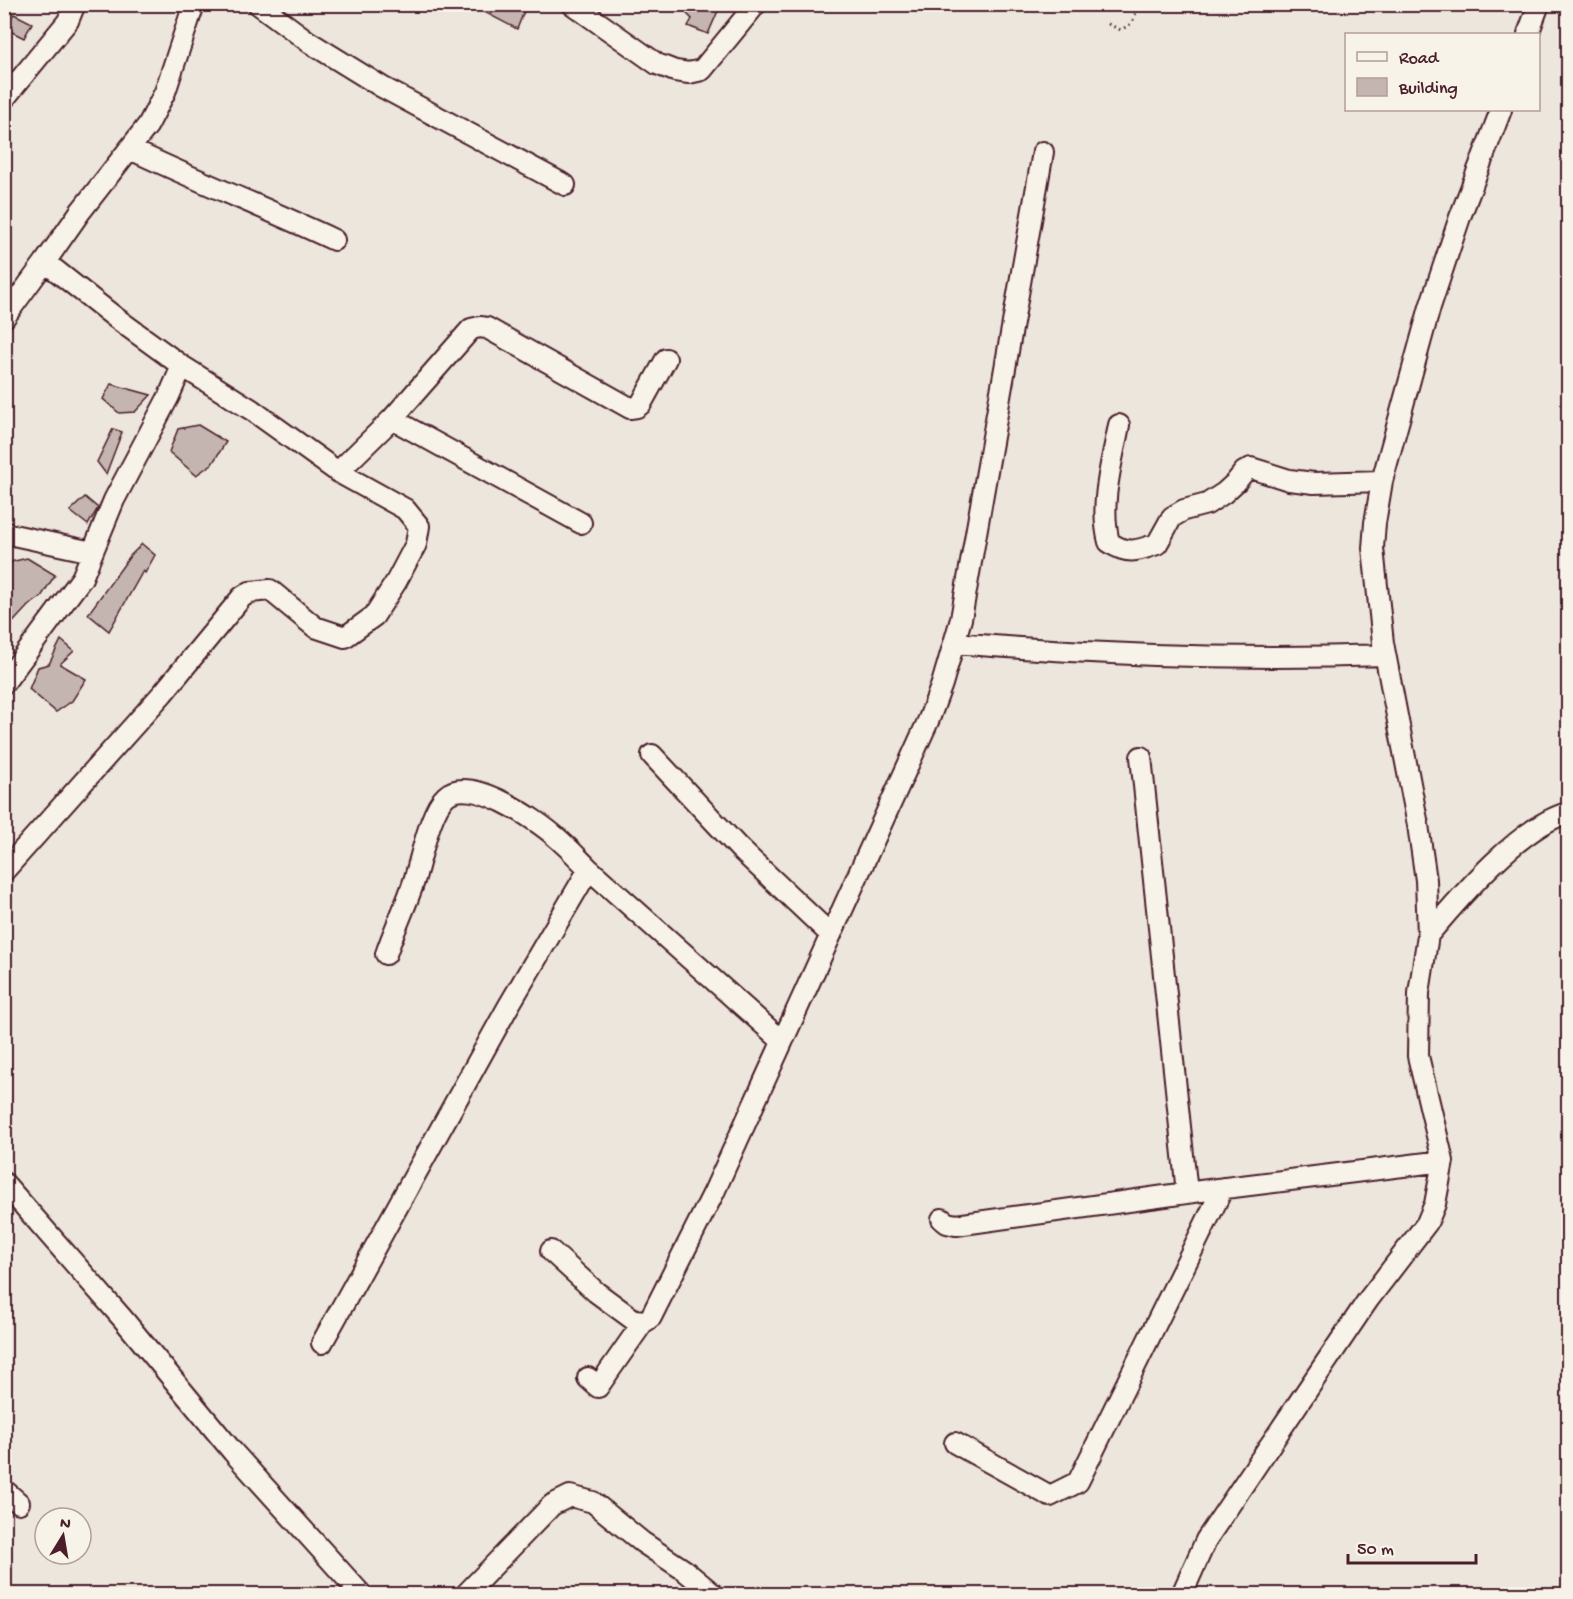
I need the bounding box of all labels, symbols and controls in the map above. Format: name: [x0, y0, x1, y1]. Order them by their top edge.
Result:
legend: [1345, 33, 1540, 111]
text: Road: [1399, 49, 1440, 70]
text: Building: [1398, 79, 1458, 100]
north arrow: [33, 1506, 93, 1566]
text: N: [58, 1514, 73, 1535]
scale bar: [1348, 1527, 1476, 1565]
text: 50 m: [1357, 1540, 1394, 1561]

